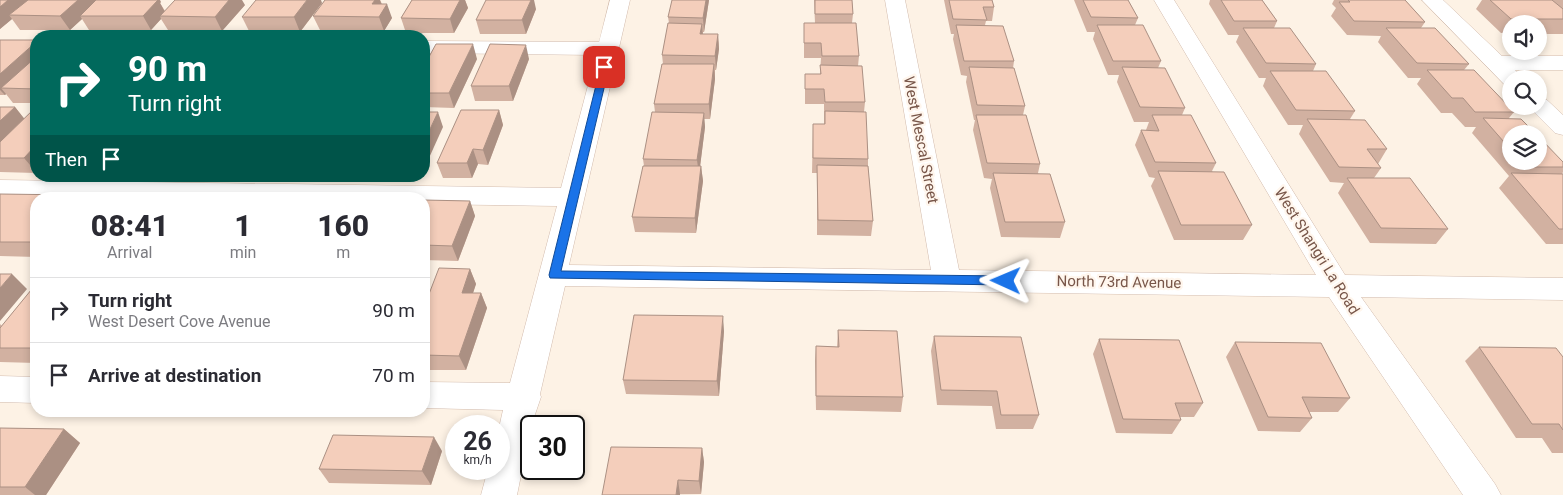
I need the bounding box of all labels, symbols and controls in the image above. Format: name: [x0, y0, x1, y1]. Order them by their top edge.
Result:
map controls: [1502, 15, 1547, 170]
button: sound: [1502, 15, 1547, 60]
pin: [583, 46, 625, 88]
text: 90 m: [128, 49, 207, 90]
icon: right: [45, 50, 110, 115]
icon: arrive: [590, 53, 618, 81]
button: search: [1502, 70, 1547, 115]
street label: West Mescal Street: [900, 75, 942, 205]
text: Turn right: [128, 91, 222, 116]
button: layers: [1502, 125, 1547, 170]
icon: arrive: [97, 145, 125, 173]
text: Then: [45, 148, 87, 171]
street label: West Shangri La Road: [1271, 184, 1363, 318]
text: 08:41: [91, 208, 169, 243]
text: 1: [234, 208, 252, 243]
text: 160: [317, 208, 369, 243]
text: Arrival: [107, 243, 153, 262]
text: min: [230, 243, 256, 262]
text: m: [336, 243, 350, 262]
position arrow: [979, 254, 1031, 306]
street label: North 73rd Avenue: [1057, 272, 1182, 292]
text: Turn right: [88, 289, 172, 312]
icon: right: [45, 296, 73, 324]
text: 90 m: [372, 299, 415, 322]
text: West Desert Cove Avenue: [88, 312, 270, 331]
icon: arrive: [45, 361, 73, 389]
text: Arrive at destination: [88, 364, 261, 387]
text: 70 m: [372, 364, 415, 387]
speed limit sign: 30: [520, 415, 585, 480]
text: 26: [463, 427, 492, 456]
text: km/h: [463, 453, 492, 467]

